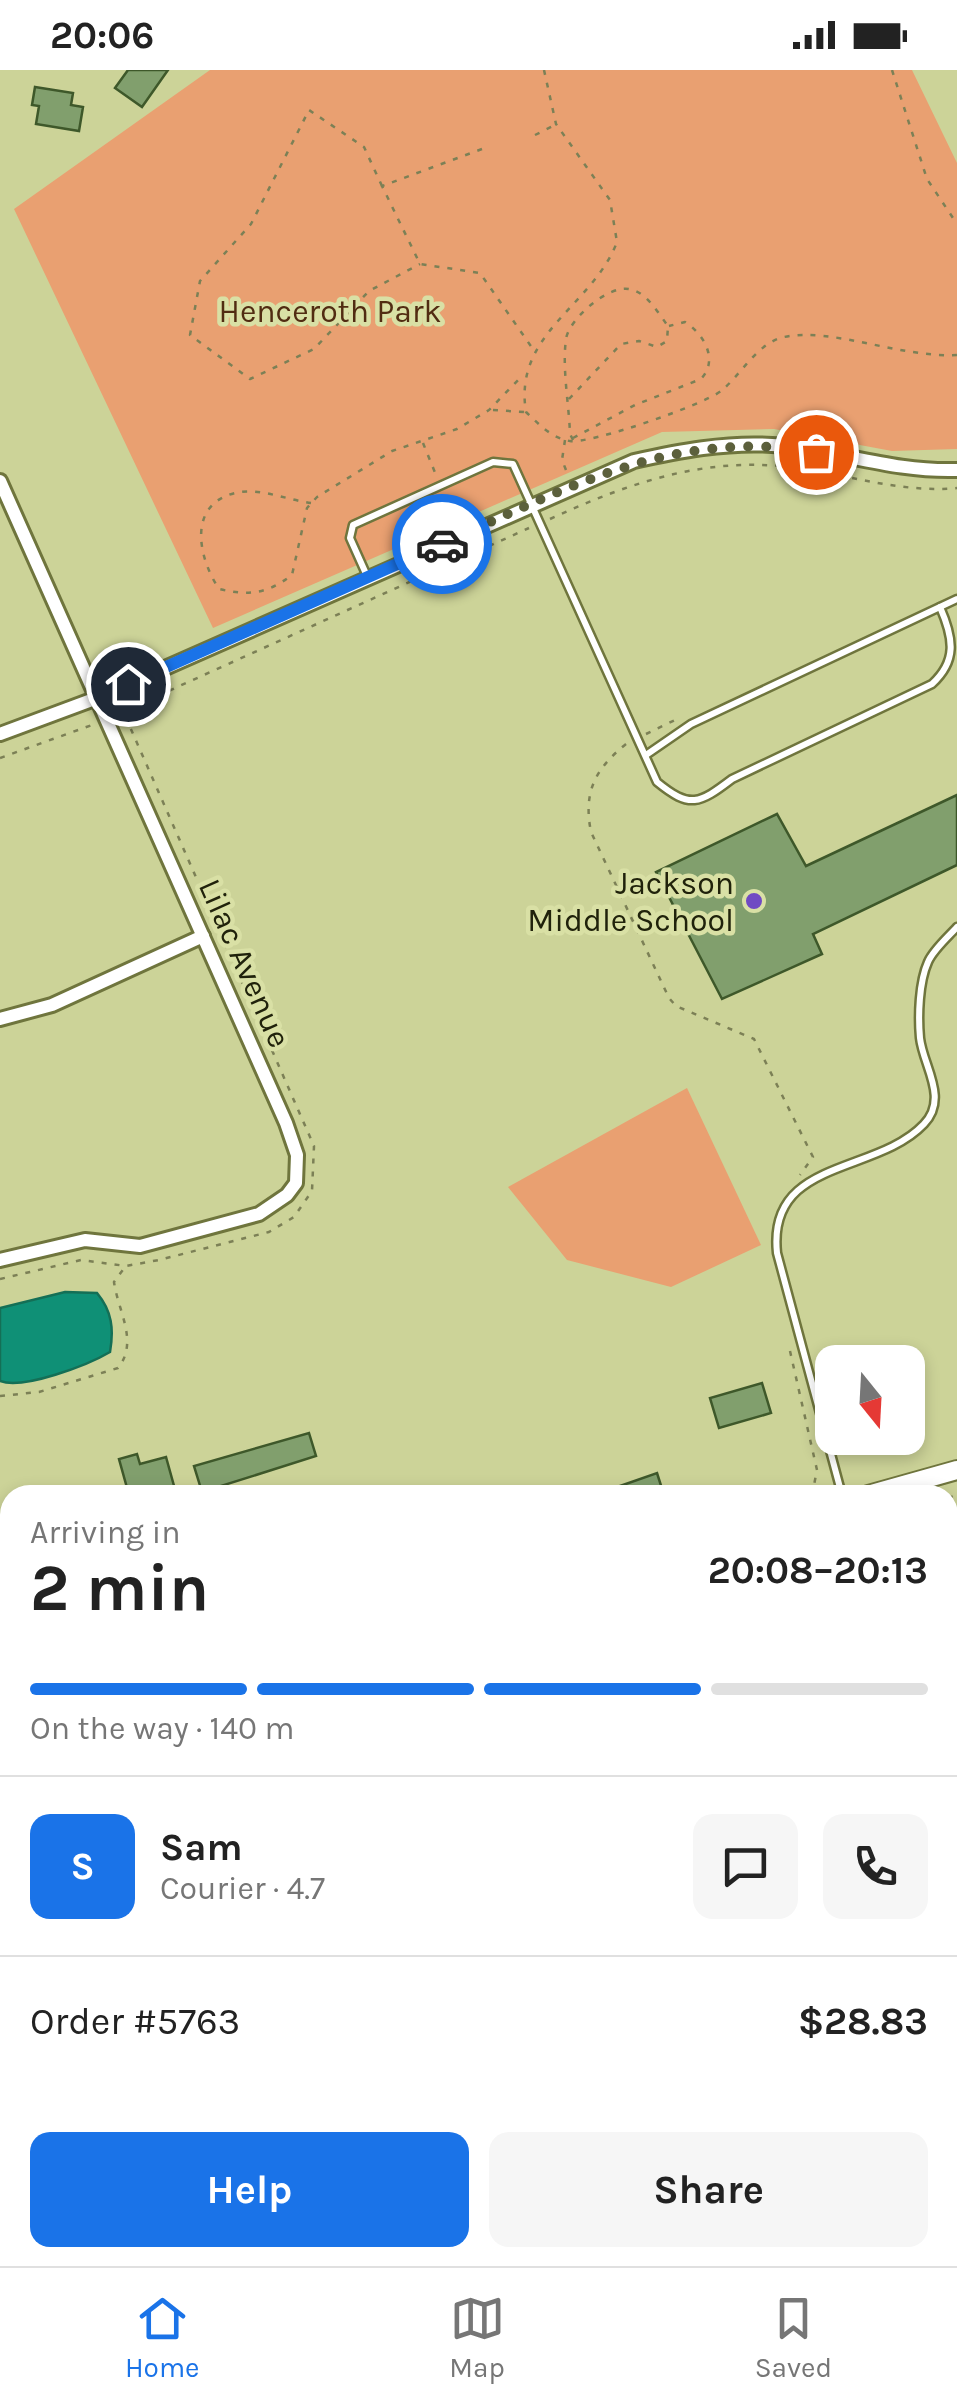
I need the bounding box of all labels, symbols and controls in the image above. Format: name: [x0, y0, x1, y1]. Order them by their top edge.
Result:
text: 20:06: [50, 13, 154, 58]
park label: Henceroth Park: [218, 293, 442, 330]
pin: [774, 410, 859, 495]
icon: bag: [789, 425, 844, 480]
courier: [392, 494, 492, 594]
icon: car: [415, 517, 470, 572]
pin: [86, 642, 171, 727]
icon: home: [101, 657, 156, 712]
place label: Jackson Middle School: [527, 865, 734, 939]
street label: Lilac Avenue: [191, 873, 298, 1053]
marker: Jackson Middle School: [743, 890, 765, 912]
north arrow: [815, 1345, 925, 1455]
map controls: [815, 1345, 925, 1455]
text: Arriving in: [30, 1514, 181, 1551]
text: 20:08–20:13: [708, 1548, 928, 1593]
text: 2 min: [30, 1550, 209, 1626]
text: On the way · 140 m: [30, 1710, 295, 1747]
button: chat: [693, 1814, 798, 1919]
button: phone: [823, 1814, 928, 1919]
text: Sam: [160, 1825, 243, 1870]
text: S: [70, 1844, 95, 1889]
text: Courier · 4.7: [160, 1870, 325, 1907]
text: Order #5763: [30, 1999, 240, 2044]
text: $28.83: [798, 1999, 928, 2044]
button: Help: [30, 2132, 469, 2247]
button: Share: [489, 2132, 928, 2247]
tab: Home: [125, 2291, 200, 2384]
tab: Map: [449, 2291, 505, 2384]
tab: Saved: [755, 2291, 832, 2384]

